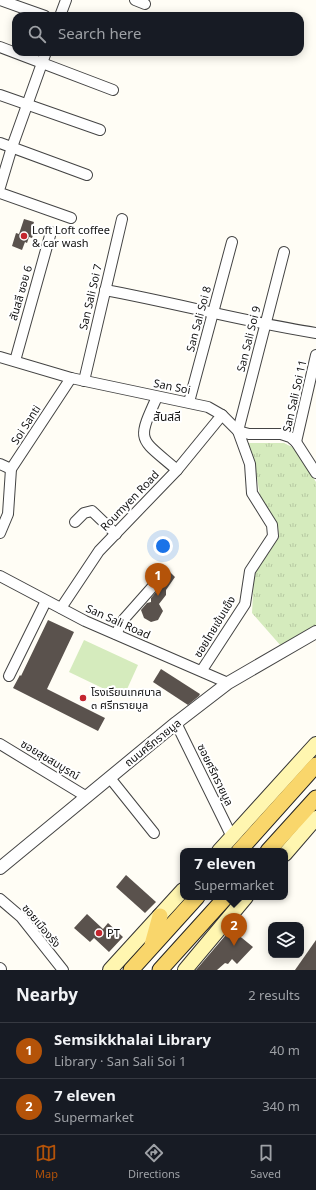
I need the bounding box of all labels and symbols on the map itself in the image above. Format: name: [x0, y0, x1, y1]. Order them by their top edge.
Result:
place label: Loft Loft coffee & car wash: [32, 222, 110, 252]
marker: Loft Loft coffee & car wash: [19, 231, 29, 241]
street label: San Sali Soi 7: [75, 262, 107, 332]
street label: สันสลี ซอย 6: [5, 263, 37, 323]
street label: San Sali Soi 8: [182, 284, 216, 354]
street label: San Sali Soi 9: [233, 304, 265, 374]
street label: San Sali Soi 11: [278, 358, 312, 434]
street label: San Soi: [152, 375, 192, 399]
street label: Soi Santi: [7, 402, 45, 448]
district label: สันสลี: [153, 408, 181, 426]
street label: Roumyen Road: [97, 467, 163, 535]
your location: [153, 536, 173, 556]
pin: 1: [145, 563, 171, 596]
street label: ซอยไทยเข้มแข็ง: [190, 593, 240, 661]
street label: San Sali Road: [83, 600, 153, 644]
place label: โรงเรียนเทศบาล ๓ ศรีทรายมูล: [91, 684, 162, 714]
marker: โรงเรียนเทศบาล ๓ ศรีทรายมูล: [78, 693, 88, 703]
street label: ถนนศรีทรายมูล: [121, 715, 185, 771]
street label: ซอยสุขสมบูรณ์: [17, 736, 83, 784]
street label: ซอยศรีทรายมูล: [193, 741, 237, 809]
street label: ซอยเมืองรัง: [18, 900, 64, 952]
pin: 2: [221, 913, 247, 946]
place label: PT: [107, 925, 120, 942]
marker: PT: [94, 928, 104, 938]

